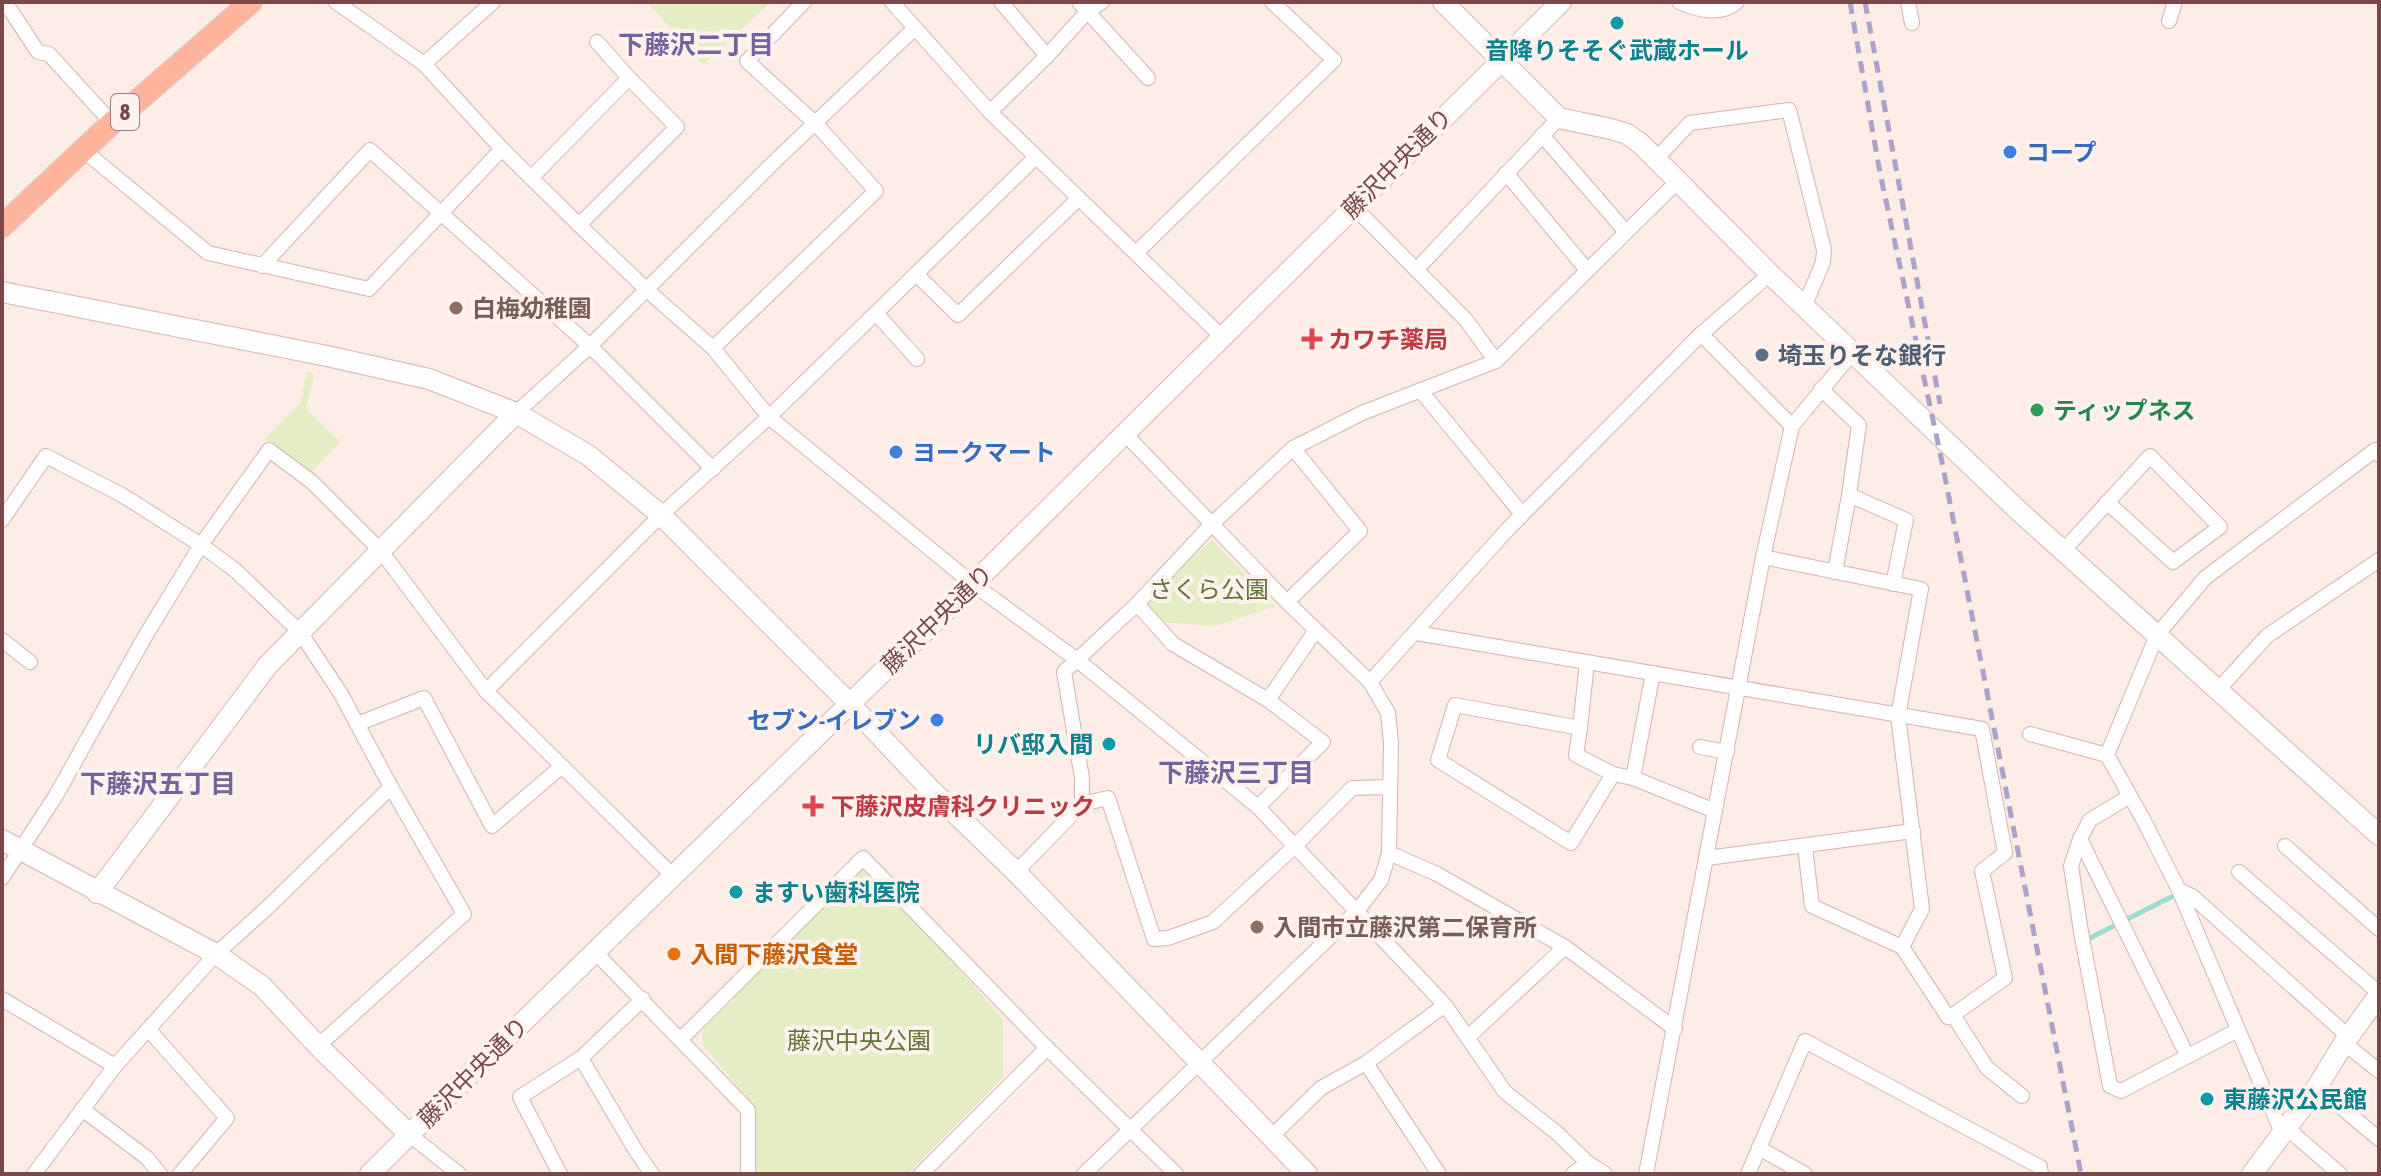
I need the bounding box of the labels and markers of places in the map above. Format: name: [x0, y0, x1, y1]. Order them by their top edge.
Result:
marker: 音降りそそぐ武蔵ホール: [1608, 14, 1626, 32]
place label: 音降りそそぐ武蔵ホール: [1485, 37, 1749, 64]
place label: コープ: [2026, 139, 2097, 166]
marker: コープ: [2001, 143, 2019, 161]
place label: 白梅幼稚園: [472, 295, 592, 322]
marker: 白梅幼稚園: [447, 299, 465, 317]
place label: カワチ薬局: [1328, 326, 1448, 353]
marker: カワチ薬局: [1303, 330, 1321, 348]
place label: 埼玉りそな銀行: [1778, 342, 1946, 369]
marker: 埼玉りそな銀行: [1753, 346, 1771, 364]
place label: ティップネス: [2053, 397, 2196, 424]
marker: ティップネス: [2028, 401, 2046, 419]
place label: ヨークマート: [912, 439, 1056, 466]
marker: ヨークマート: [887, 443, 905, 461]
place label: セブン-イレブン: [747, 707, 921, 734]
marker: セブン-イレブン: [928, 711, 946, 729]
place label: リバ邸入間: [973, 731, 1093, 758]
marker: リバ邸入間: [1100, 735, 1118, 753]
place label: 下藤沢皮膚科クリニック: [831, 793, 1095, 820]
marker: 下藤沢皮膚科クリニック: [802, 795, 824, 817]
place label: ますい歯科医院: [752, 879, 920, 906]
marker: ますい歯科医院: [727, 883, 745, 901]
place label: 入間市立藤沢第二保育所: [1273, 914, 1537, 941]
marker: 入間市立藤沢第二保育所: [1248, 918, 1266, 936]
place label: 入間下藤沢食堂: [690, 941, 858, 968]
marker: 入間下藤沢食堂: [665, 945, 683, 963]
place label: 東藤沢公民館: [2223, 1086, 2367, 1113]
marker: 東藤沢公民館: [2198, 1090, 2216, 1108]

